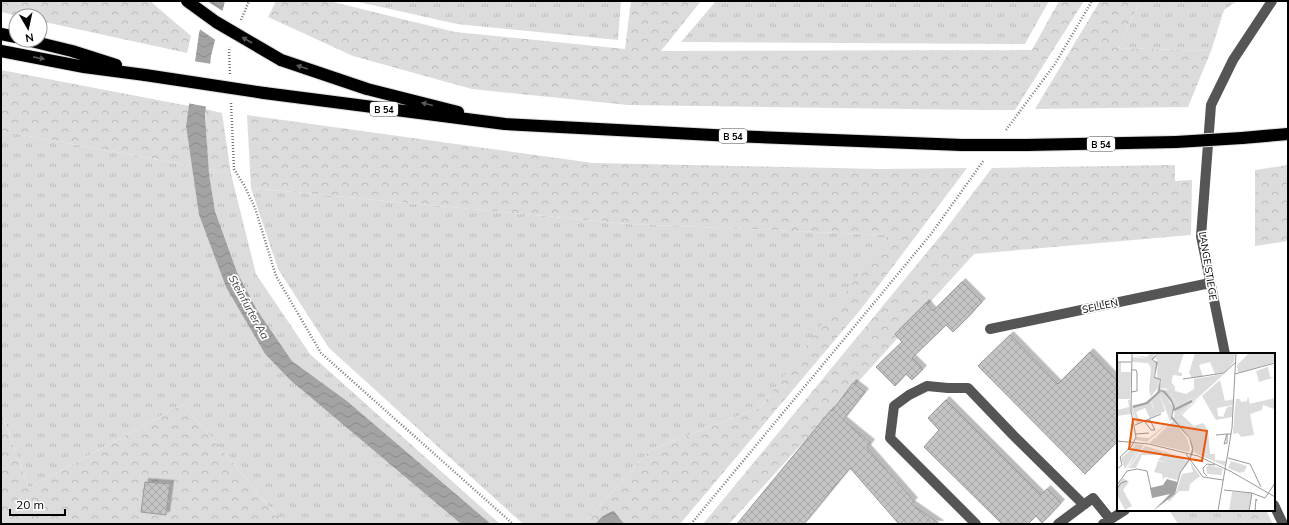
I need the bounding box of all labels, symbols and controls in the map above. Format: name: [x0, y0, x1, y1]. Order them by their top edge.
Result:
north arrow: [8, 8, 48, 48]
text: N: [24, 30, 35, 45]
one-way arrow: [241, 37, 253, 44]
one-way arrow: [33, 55, 45, 61]
one-way arrow: [296, 64, 308, 70]
one-way arrow: [421, 100, 433, 106]
road number: B 54: [370, 102, 398, 116]
road number: B 54: [719, 129, 747, 143]
road number: B 54: [1087, 137, 1115, 151]
street label: LANGE STIEGE: [1196, 231, 1220, 302]
water label: Steinfurter Aa: [226, 272, 273, 342]
street label: SELLEN: [1081, 296, 1119, 316]
inset map: [1117, 353, 1275, 511]
scale bar: [10, 491, 65, 517]
text: 20 m: [16, 497, 44, 512]

